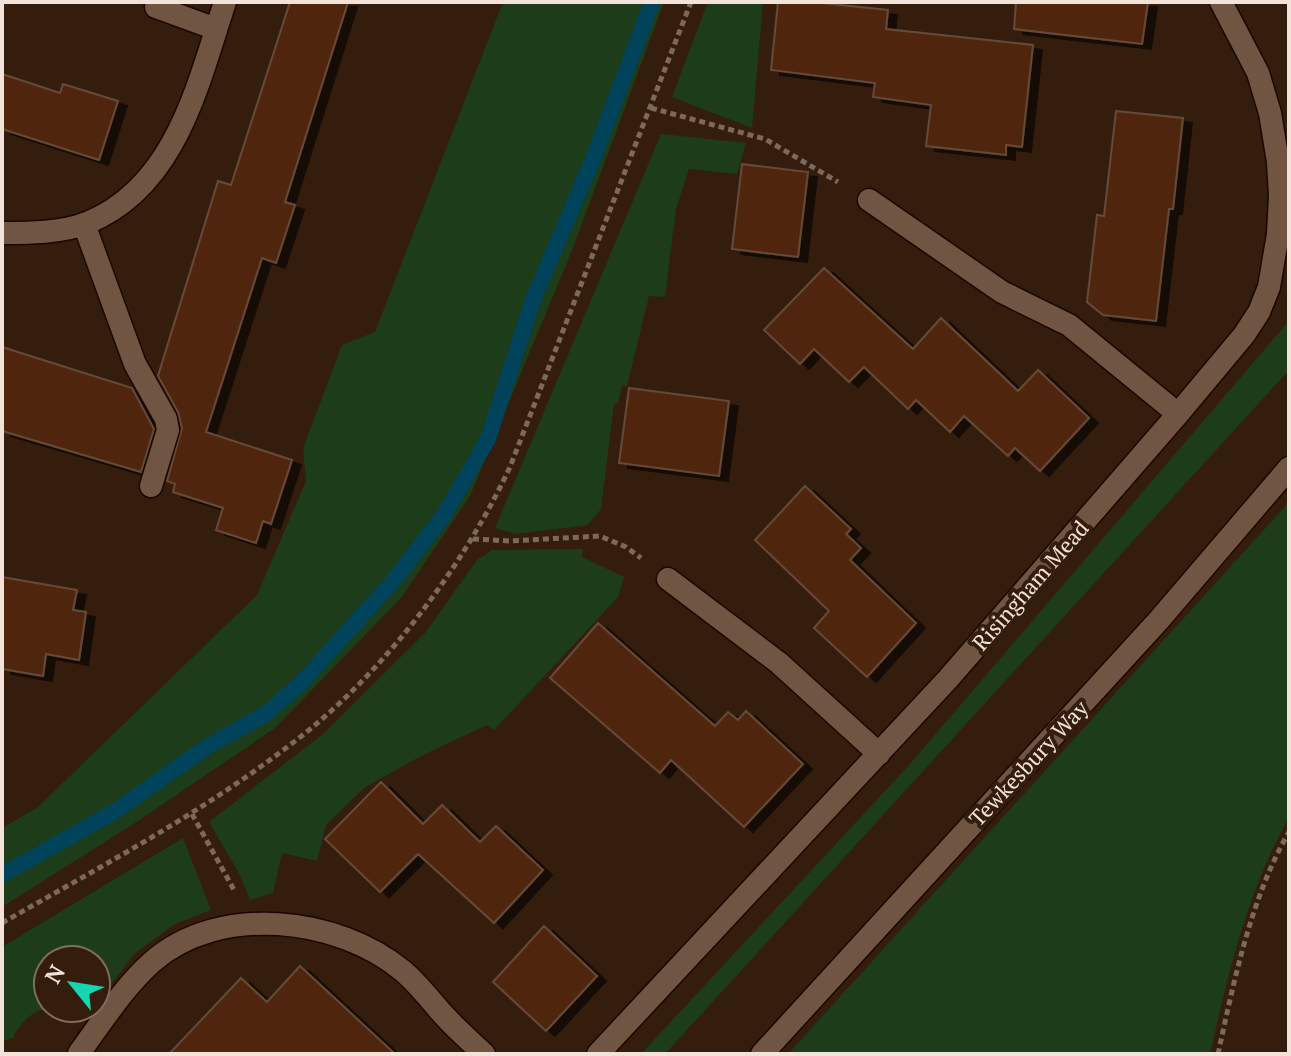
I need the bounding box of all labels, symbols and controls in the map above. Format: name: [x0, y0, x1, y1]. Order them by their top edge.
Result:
street label: Risingham Mead: [966, 514, 1094, 656]
street label: Tewkesbury Way: [962, 693, 1095, 832]
north arrow: [32, 944, 112, 1024]
text: N: [38, 959, 71, 988]

